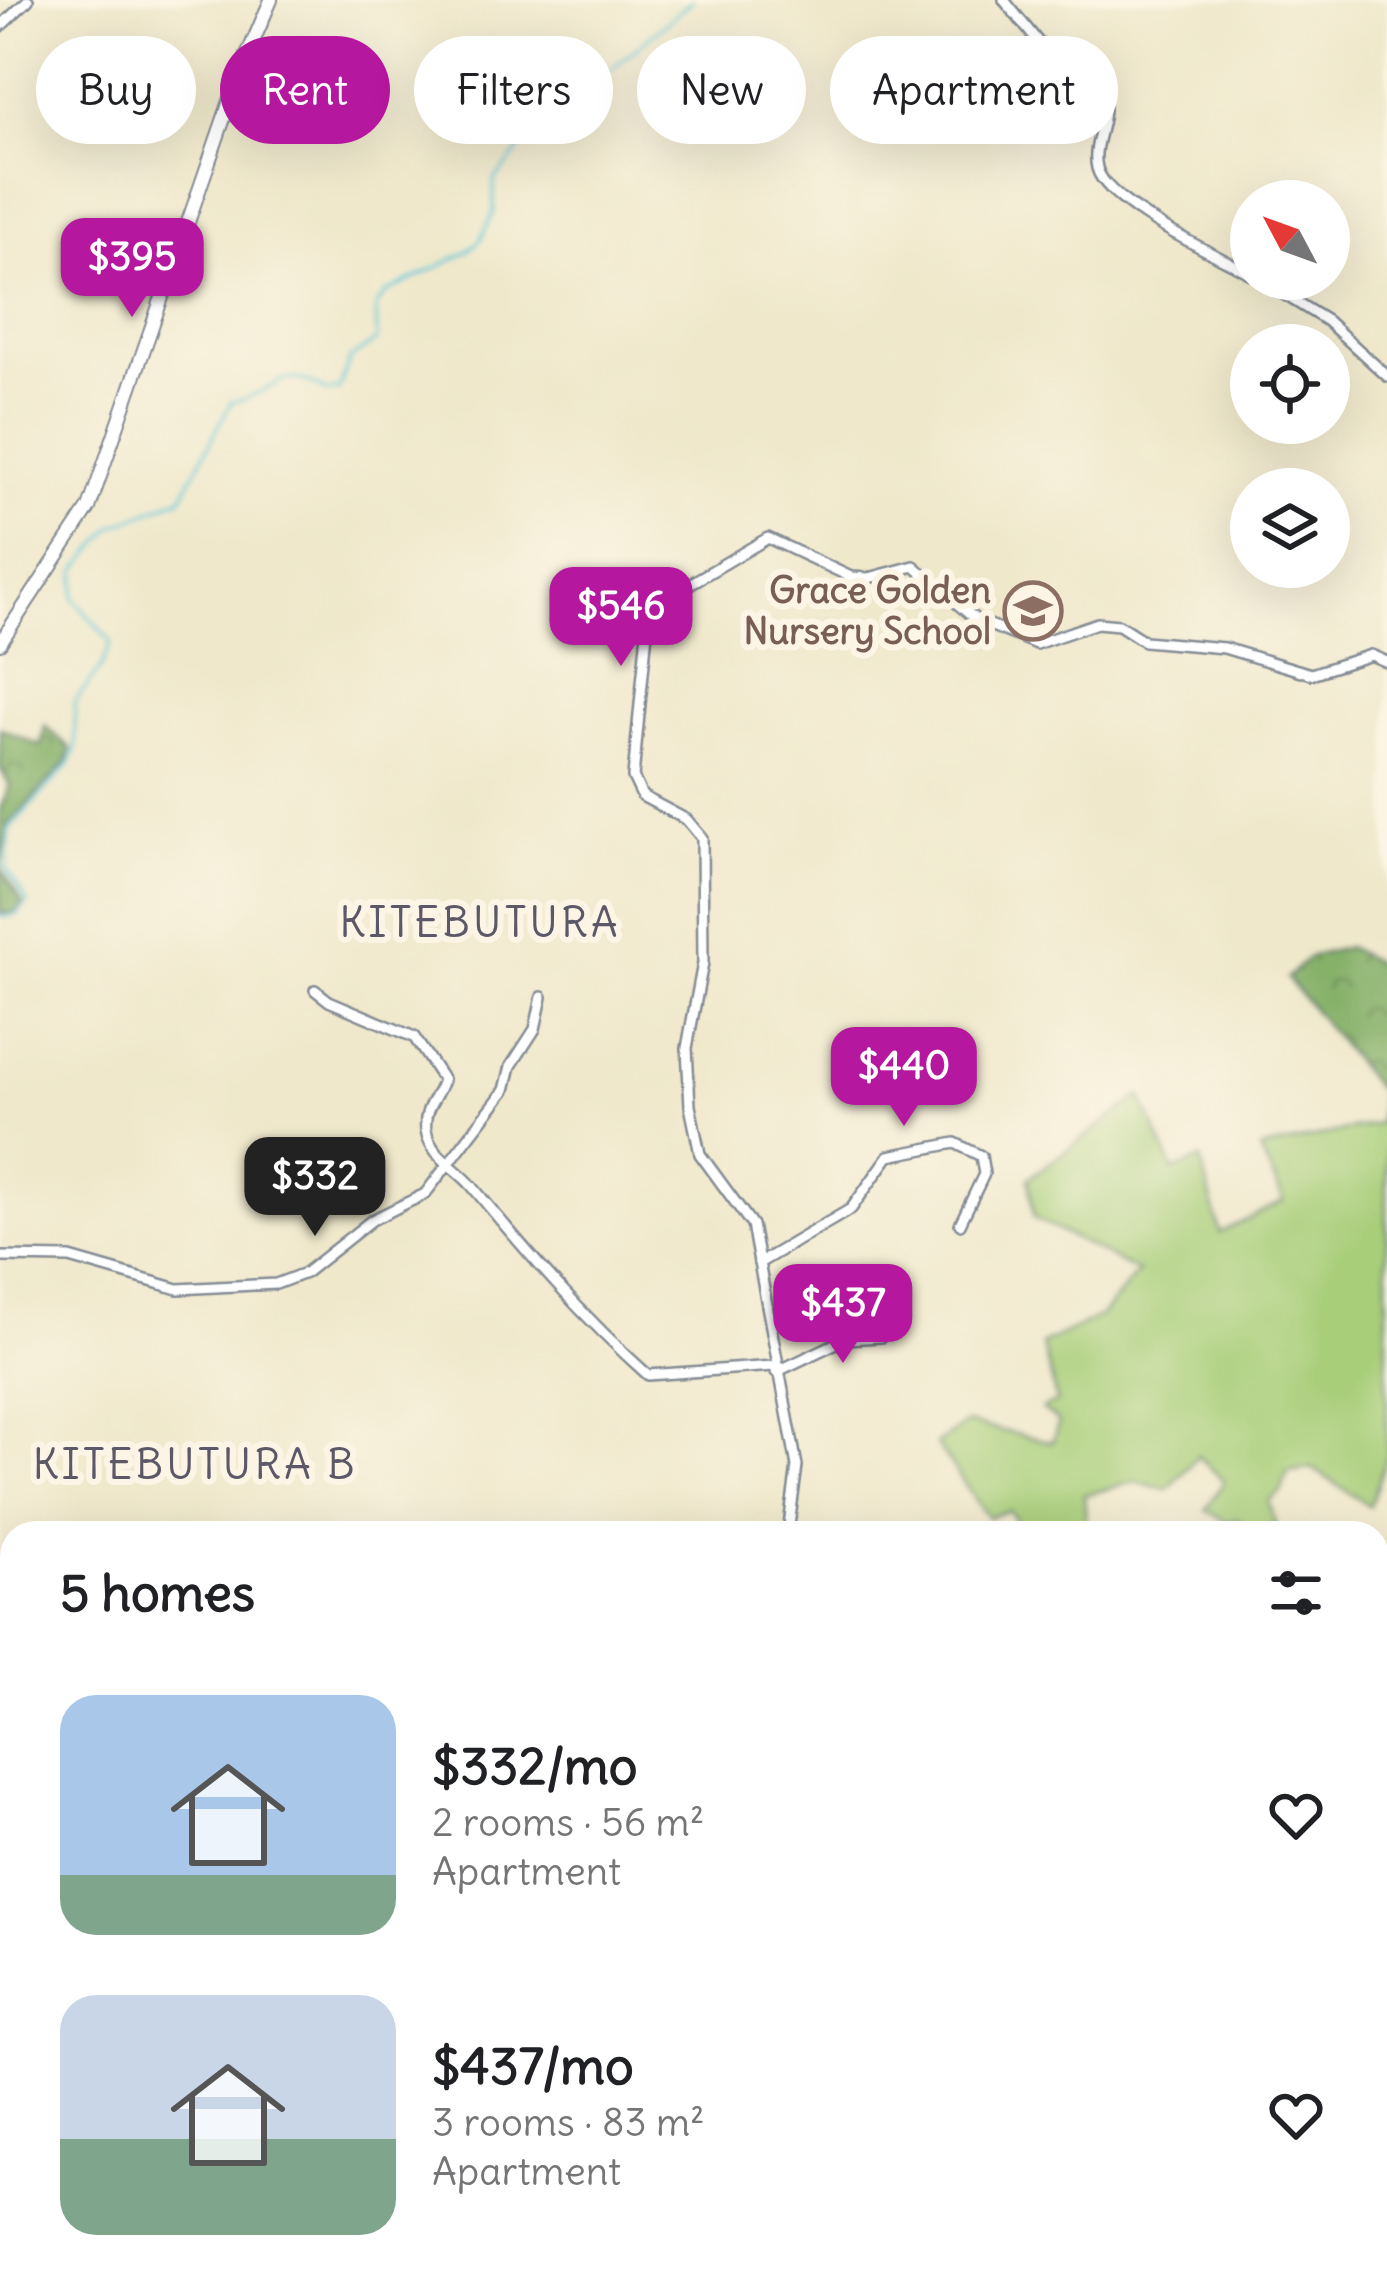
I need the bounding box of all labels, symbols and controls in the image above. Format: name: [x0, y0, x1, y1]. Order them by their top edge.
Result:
chip: Buy: [36, 36, 196, 144]
chip: Rent: [220, 36, 390, 144]
chip: Filters: [414, 36, 613, 144]
chip: New: [637, 36, 806, 144]
chip: Apartment: [830, 36, 1118, 144]
north arrow: [1230, 180, 1350, 300]
map controls: [1230, 180, 1350, 588]
pin: $395: [61, 218, 203, 320]
text: $395: [88, 232, 176, 281]
button: locate: [1230, 324, 1350, 444]
button: layers: [1230, 468, 1350, 588]
pin: $546: [550, 567, 692, 669]
place label: Grace Golden Nursery School: [744, 568, 991, 654]
school or university icon: Grace Golden Nursery School: [1002, 580, 1064, 642]
text: $546: [576, 581, 666, 630]
district label: KITEBUTURA: [339, 896, 621, 948]
pin: $440: [833, 1027, 975, 1129]
text: $440: [858, 1041, 950, 1090]
pin: $332: [244, 1137, 386, 1239]
text: $332: [271, 1151, 359, 1200]
pin: $437: [772, 1264, 914, 1366]
text: $437: [800, 1278, 886, 1327]
district label: KITEBUTURA B: [33, 1438, 357, 1490]
icon: filters: [1263, 1560, 1329, 1626]
text: 5 homes: [60, 1561, 255, 1625]
text: $332/mo: [432, 1734, 637, 1798]
icon: home: [156, 1743, 300, 1887]
icon: heart: [1263, 1782, 1329, 1848]
text: 2 rooms · 56 m²: [432, 1798, 704, 1847]
text: Apartment: [432, 1847, 621, 1896]
text: $437/mo: [432, 2034, 634, 2098]
icon: home: [156, 2043, 300, 2187]
icon: heart: [1263, 2082, 1329, 2148]
text: 3 rooms · 83 m²: [432, 2098, 705, 2147]
text: Apartment: [432, 2147, 621, 2196]

